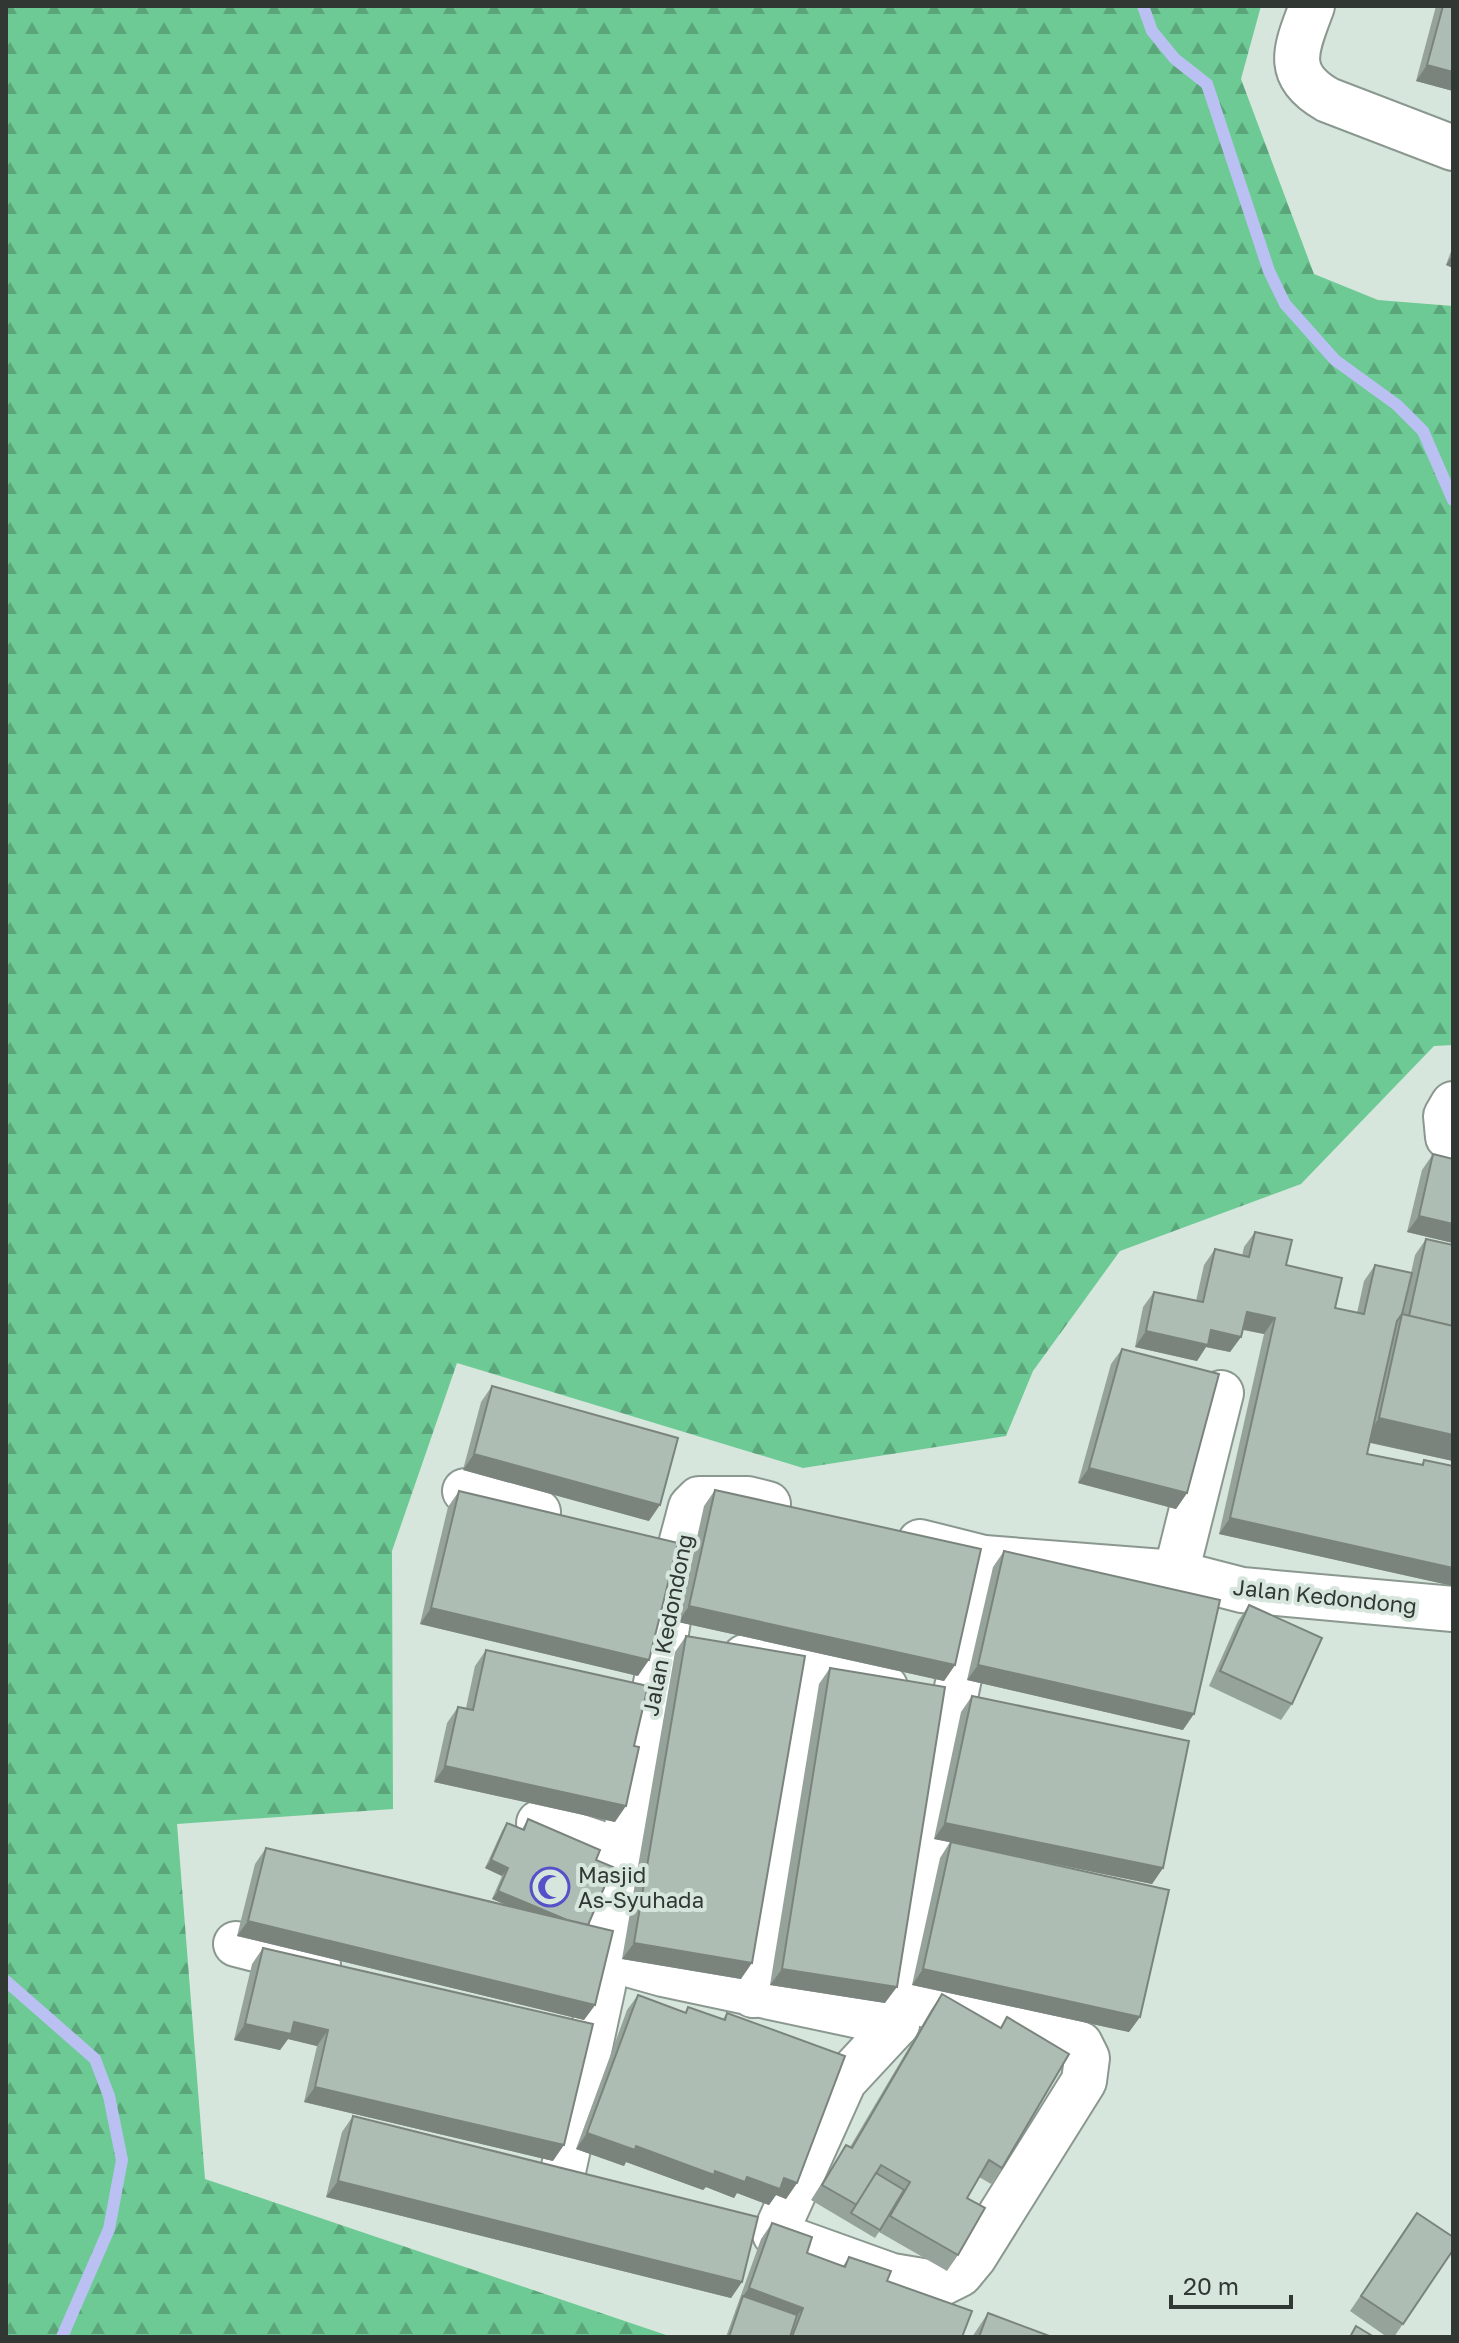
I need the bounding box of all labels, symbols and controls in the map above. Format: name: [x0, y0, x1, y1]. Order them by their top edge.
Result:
street label: Jalan Kedondong: [636, 1532, 698, 1718]
street label: Jalan Kedondong: [1232, 1573, 1418, 1619]
place label: Masjid As-Syuhada: [578, 1861, 704, 1913]
mosque icon: Masjid As-Syuhada: [529, 1866, 571, 1908]
scale bar: [1171, 2259, 1291, 2309]
text: 20 m: [1183, 2271, 1239, 2300]

